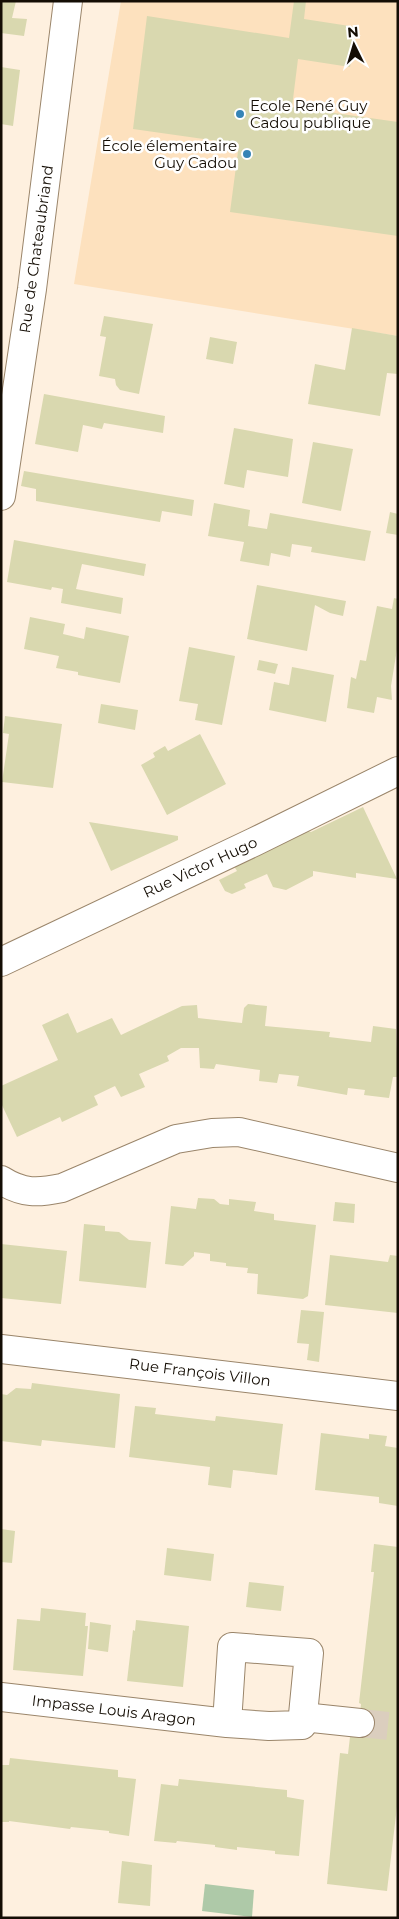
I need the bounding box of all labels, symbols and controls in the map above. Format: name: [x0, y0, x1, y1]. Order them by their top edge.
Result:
north arrow: [329, 20, 379, 70]
text: N: [346, 23, 359, 42]
place label: Ecole René Guy Cadou publique: [250, 96, 371, 132]
marker: Ecole René Guy Cadou publique: [234, 108, 246, 120]
place label: École élementaire Guy Cadou: [102, 136, 237, 172]
marker: École élementaire Guy Cadou: [241, 148, 253, 160]
street label: Rue de Chateaubriand: [15, 164, 57, 334]
street label: Rue Victor Hugo: [140, 832, 260, 902]
street label: Rue François Villon: [128, 1354, 272, 1390]
street label: Impasse Louis Aragon: [31, 1690, 197, 1730]

